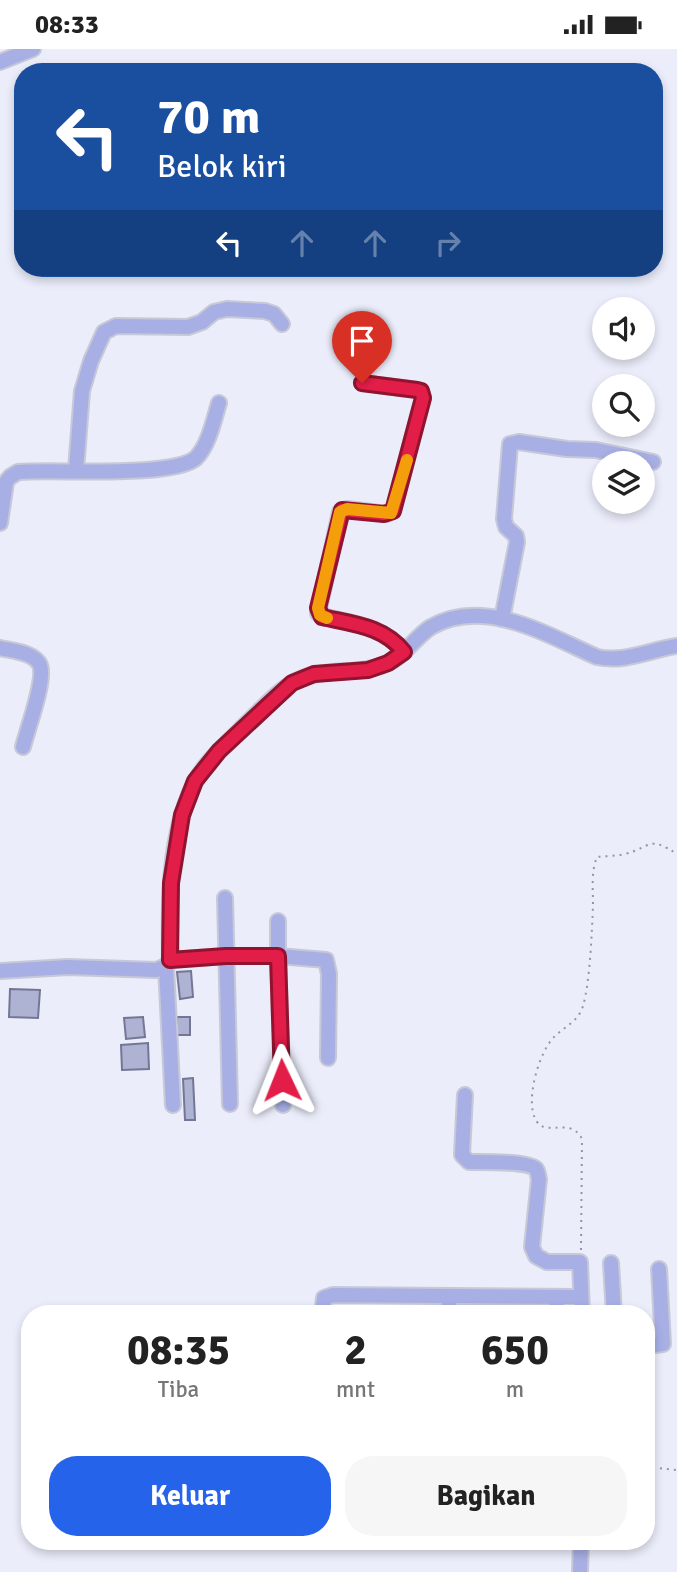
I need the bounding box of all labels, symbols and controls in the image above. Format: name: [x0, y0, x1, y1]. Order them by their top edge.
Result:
text: 08:33: [35, 9, 99, 41]
text: 70 m: [157, 87, 260, 147]
icon: left: [42, 91, 133, 182]
text: Belok kiri: [157, 147, 287, 186]
icon: left: [210, 224, 248, 262]
icon: ahead: [283, 224, 321, 262]
icon: ahead: [356, 224, 394, 262]
icon: right: [429, 224, 467, 262]
map controls: [592, 297, 655, 514]
button: sound: [592, 297, 655, 360]
pin: [332, 311, 392, 383]
icon: arrive: [343, 322, 381, 360]
button: search: [592, 374, 655, 437]
button: layers: [592, 451, 655, 514]
position arrow: [245, 1043, 319, 1117]
text: 08:35: [127, 1325, 230, 1376]
text: 2: [344, 1325, 367, 1376]
text: 650: [481, 1325, 549, 1376]
text: Tiba: [158, 1375, 199, 1404]
text: mnt: [336, 1375, 375, 1404]
text: m: [506, 1375, 524, 1404]
button: Keluar: [49, 1456, 331, 1536]
button: Bagikan: [345, 1456, 627, 1536]

